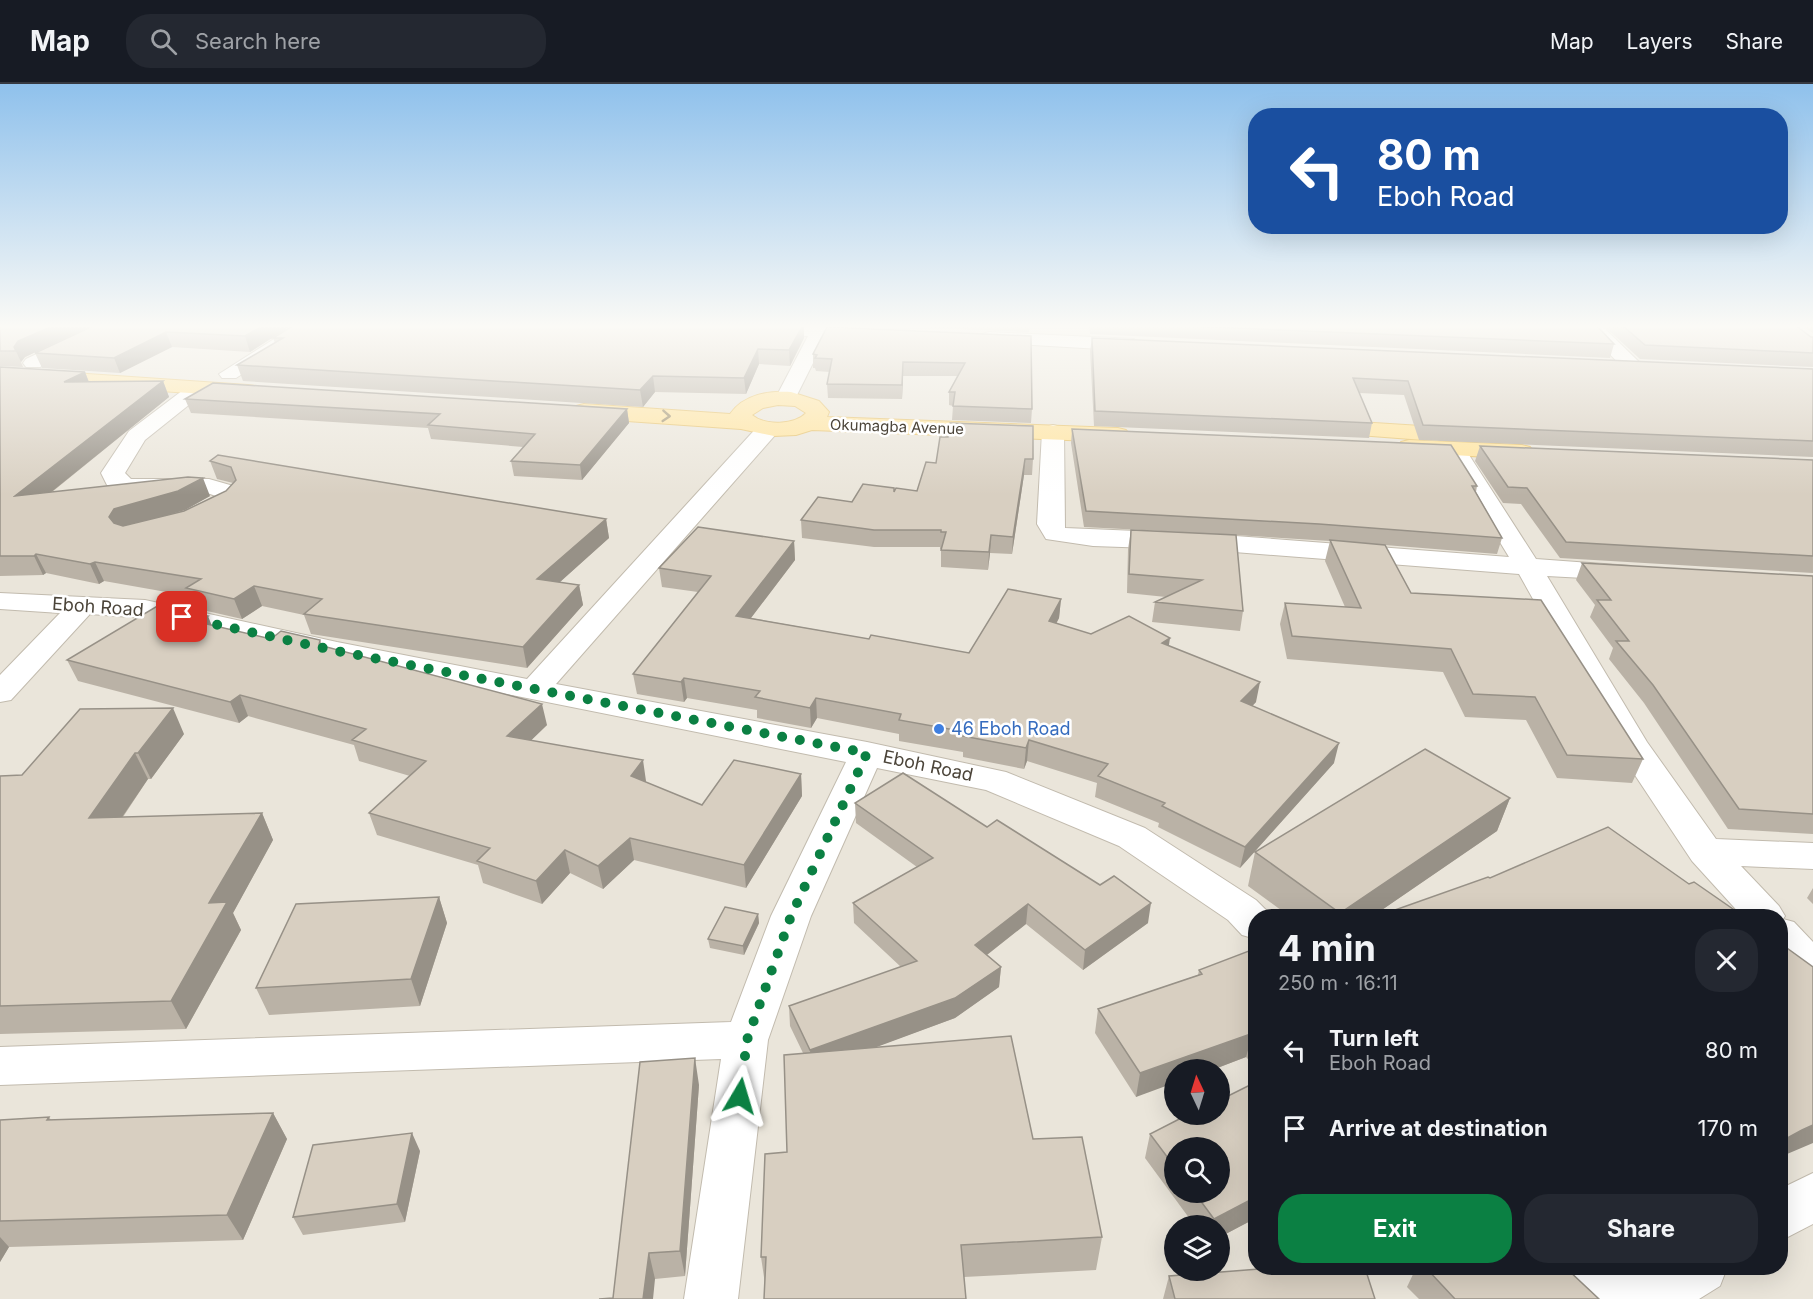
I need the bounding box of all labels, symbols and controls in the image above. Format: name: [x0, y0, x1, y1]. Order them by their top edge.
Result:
search box: [126, 14, 546, 68]
text: Map: [30, 24, 90, 58]
icon: search: [147, 25, 180, 58]
text: Search here: [195, 28, 321, 54]
text: Map: [1550, 29, 1594, 54]
text: Layers: [1627, 29, 1693, 54]
text: Share: [1726, 29, 1783, 54]
text: 80 m: [1377, 129, 1481, 180]
icon: left: [1278, 132, 1356, 210]
text: Eboh Road: [1377, 180, 1515, 213]
one-way arrow: [662, 410, 671, 423]
street label: Okumagba Avenue: [830, 415, 964, 438]
pin: [156, 591, 207, 642]
street label: Eboh Road: [52, 593, 145, 620]
icon: arrive: [165, 600, 198, 633]
place label: 46 Eboh Road: [951, 718, 1071, 739]
marker: 46 Eboh Road: [932, 722, 946, 736]
street label: Eboh Road: [881, 746, 975, 785]
text: 4 min: [1278, 926, 1376, 970]
button: close: [1695, 929, 1758, 992]
text: 250 m · 16:11: [1278, 971, 1398, 995]
text: Turn left: [1329, 1025, 1419, 1051]
icon: left: [1278, 1034, 1311, 1067]
text: 80 m: [1705, 1037, 1758, 1063]
text: Eboh Road: [1329, 1051, 1431, 1075]
north arrow: [1164, 1059, 1230, 1125]
map controls: [1164, 1059, 1230, 1281]
position arrow: [708, 1064, 772, 1128]
icon: arrive: [1278, 1112, 1311, 1145]
text: Arrive at destination: [1329, 1115, 1548, 1141]
text: 170 m: [1698, 1115, 1758, 1141]
button: search: [1164, 1137, 1230, 1203]
button: Exit: [1278, 1194, 1512, 1263]
button: Share: [1524, 1194, 1758, 1263]
button: layers: [1164, 1215, 1230, 1281]

